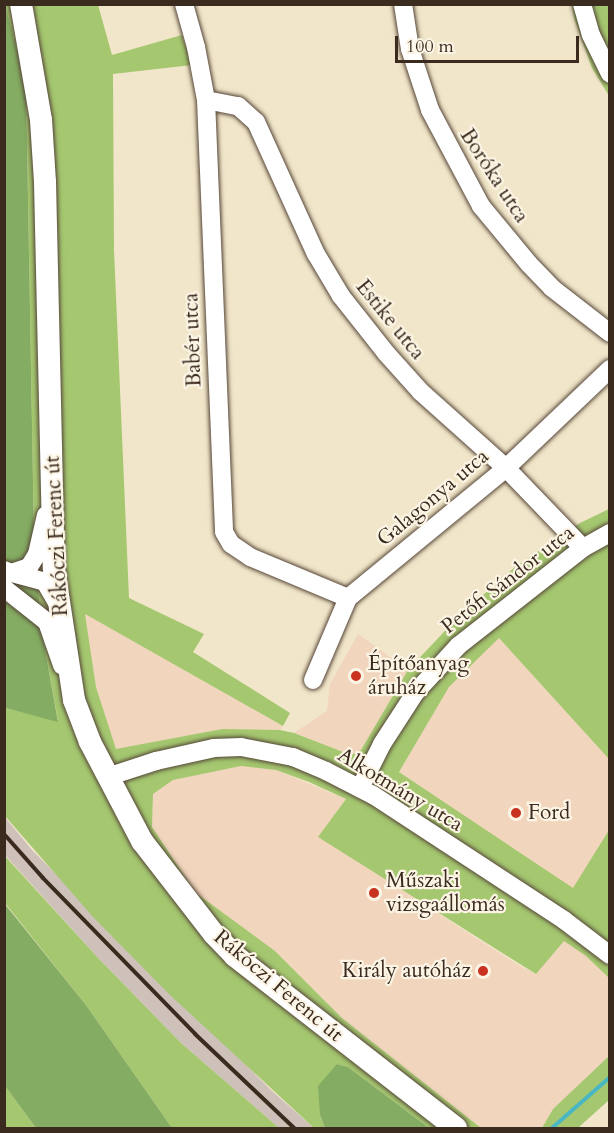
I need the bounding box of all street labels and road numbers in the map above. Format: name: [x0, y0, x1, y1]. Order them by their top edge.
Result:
street label: Boróka utca: [454, 124, 534, 228]
street label: Estike utca: [350, 275, 430, 365]
street label: Babér utca: [179, 292, 207, 388]
street label: Galagonya utca: [372, 444, 494, 552]
street label: Rákóczi Ferenc út: [40, 455, 74, 617]
street label: Petőfi Sándor utca: [437, 520, 579, 640]
street label: Alkotmány utca: [333, 743, 467, 837]
street label: Rákóczi Ferenc út: [208, 925, 348, 1047]

